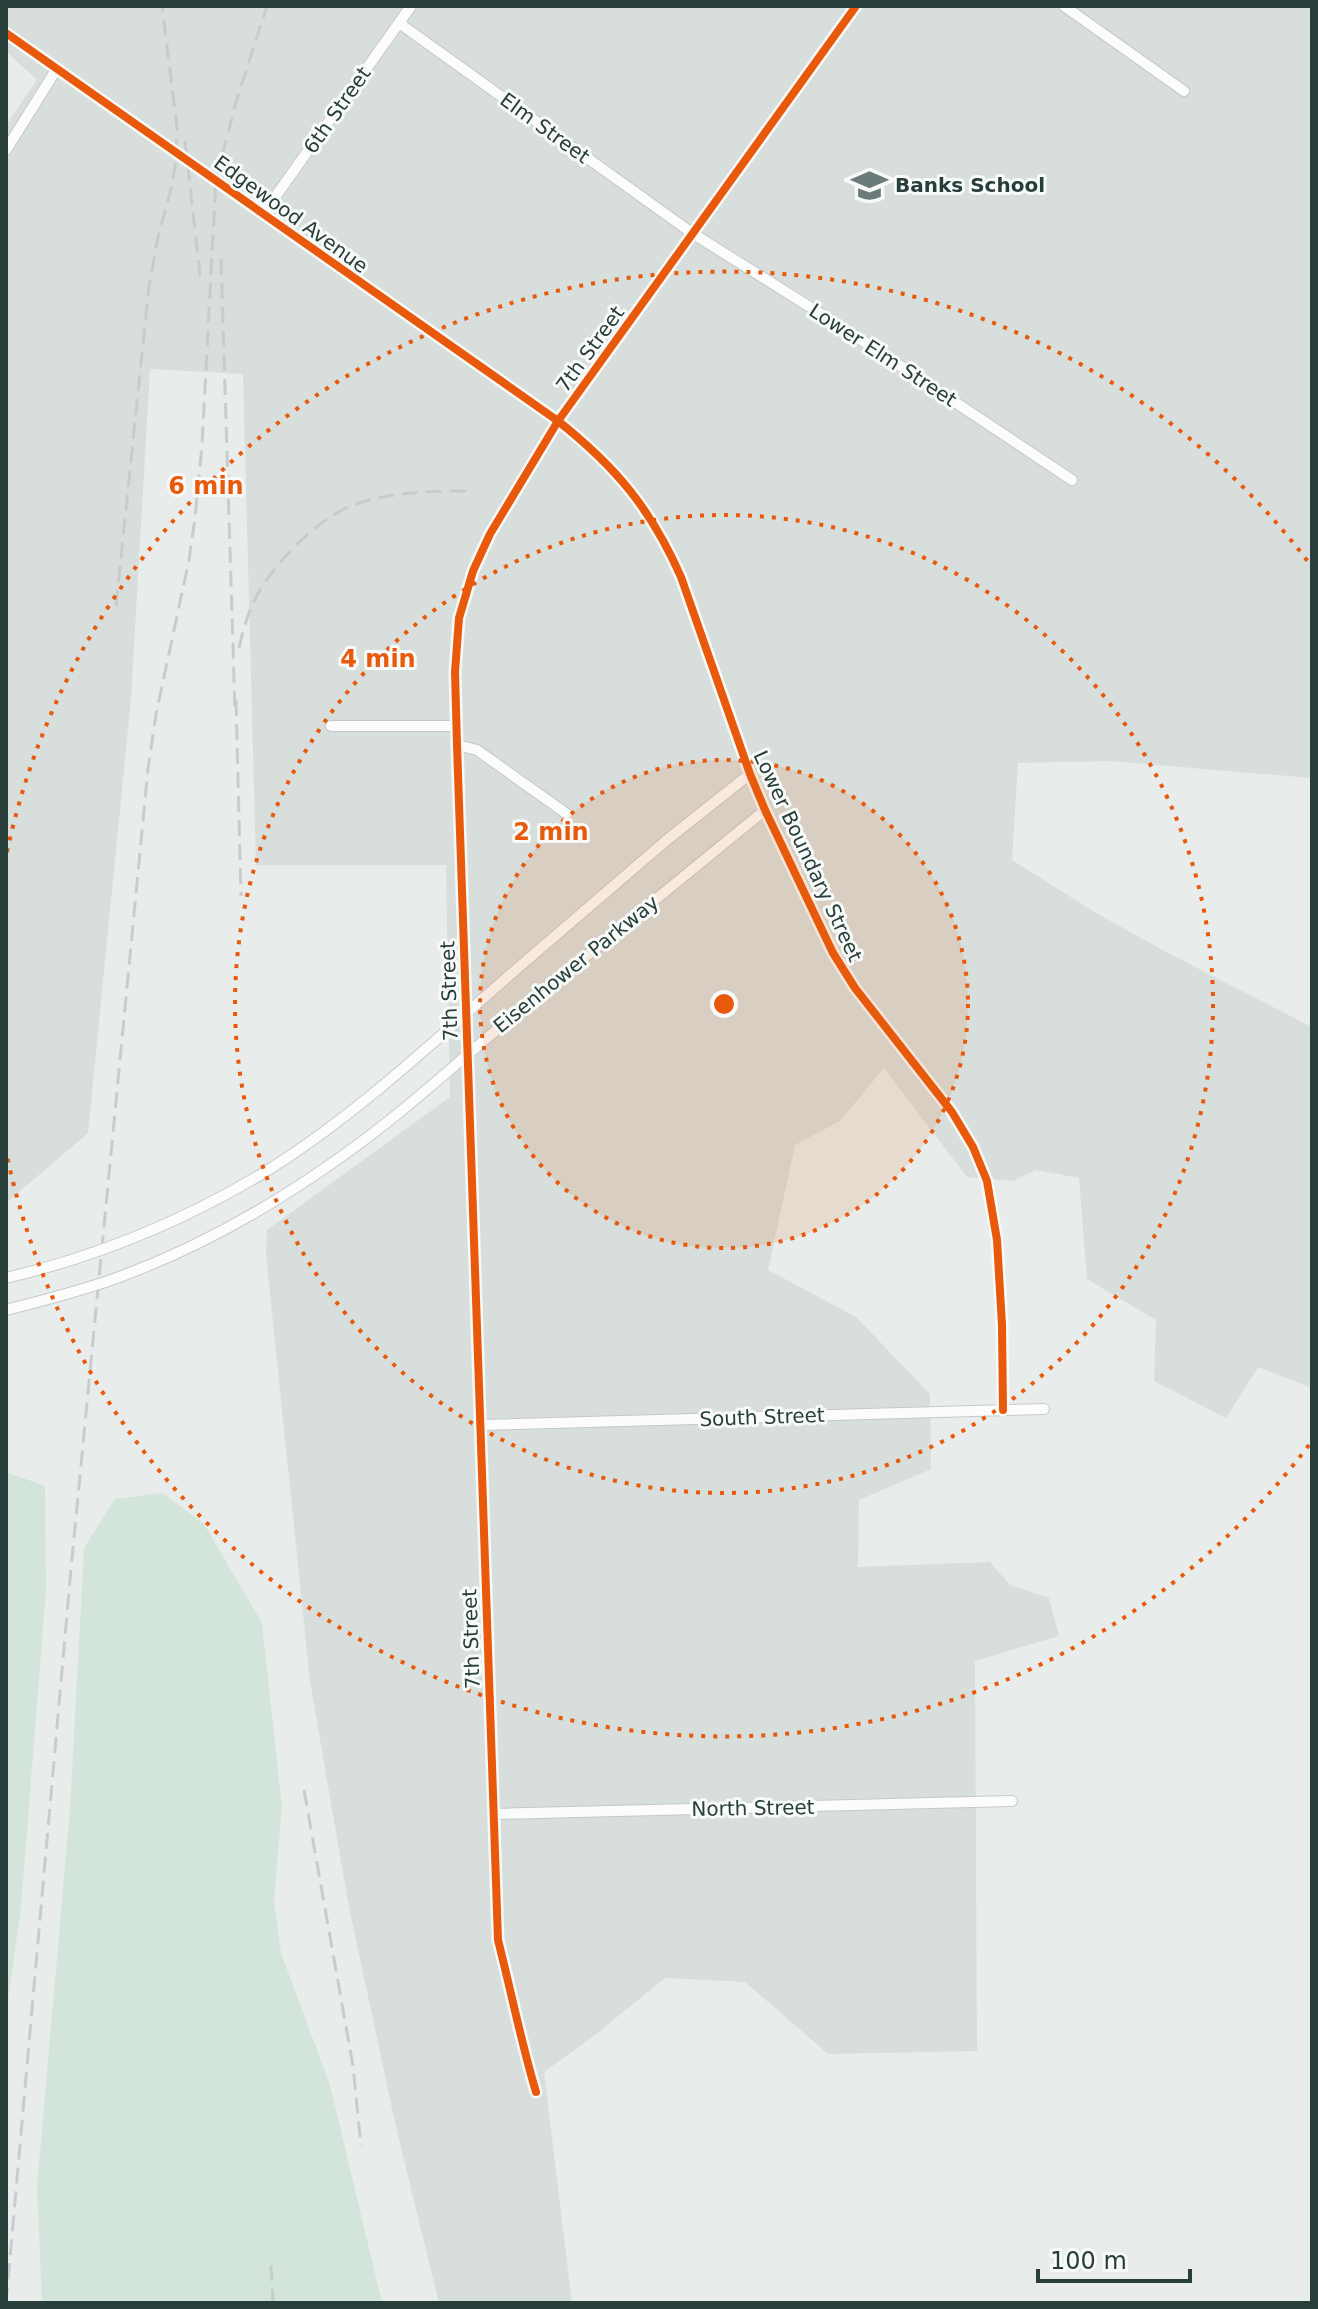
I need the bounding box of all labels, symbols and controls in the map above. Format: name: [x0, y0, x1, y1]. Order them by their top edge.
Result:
street label: 6th Street: [298, 62, 376, 158]
street label: Elm Street: [496, 87, 595, 169]
street label: Edgewood Avenue: [209, 150, 373, 278]
school or university icon: Banks School: [850, 166, 888, 204]
place label: Banks School: [895, 173, 1045, 197]
street label: Lower Elm Street: [805, 298, 961, 412]
street label: 7th Street: [551, 301, 629, 397]
text: 6 min: [168, 472, 244, 500]
text: 4 min: [340, 645, 416, 673]
street label: Lower Boundary Street: [749, 747, 867, 965]
text: 2 min: [513, 818, 589, 846]
street label: Eisenhower Parkway: [489, 890, 663, 1038]
street label: 7th Street: [435, 940, 463, 1042]
centre of rings: [710, 990, 738, 1018]
street label: South Street: [699, 1403, 825, 1431]
street label: 7th Street: [457, 1588, 485, 1690]
street label: North Street: [691, 1795, 815, 1821]
scale bar: [1038, 2233, 1190, 2283]
text: 100 m: [1050, 2247, 1127, 2275]

